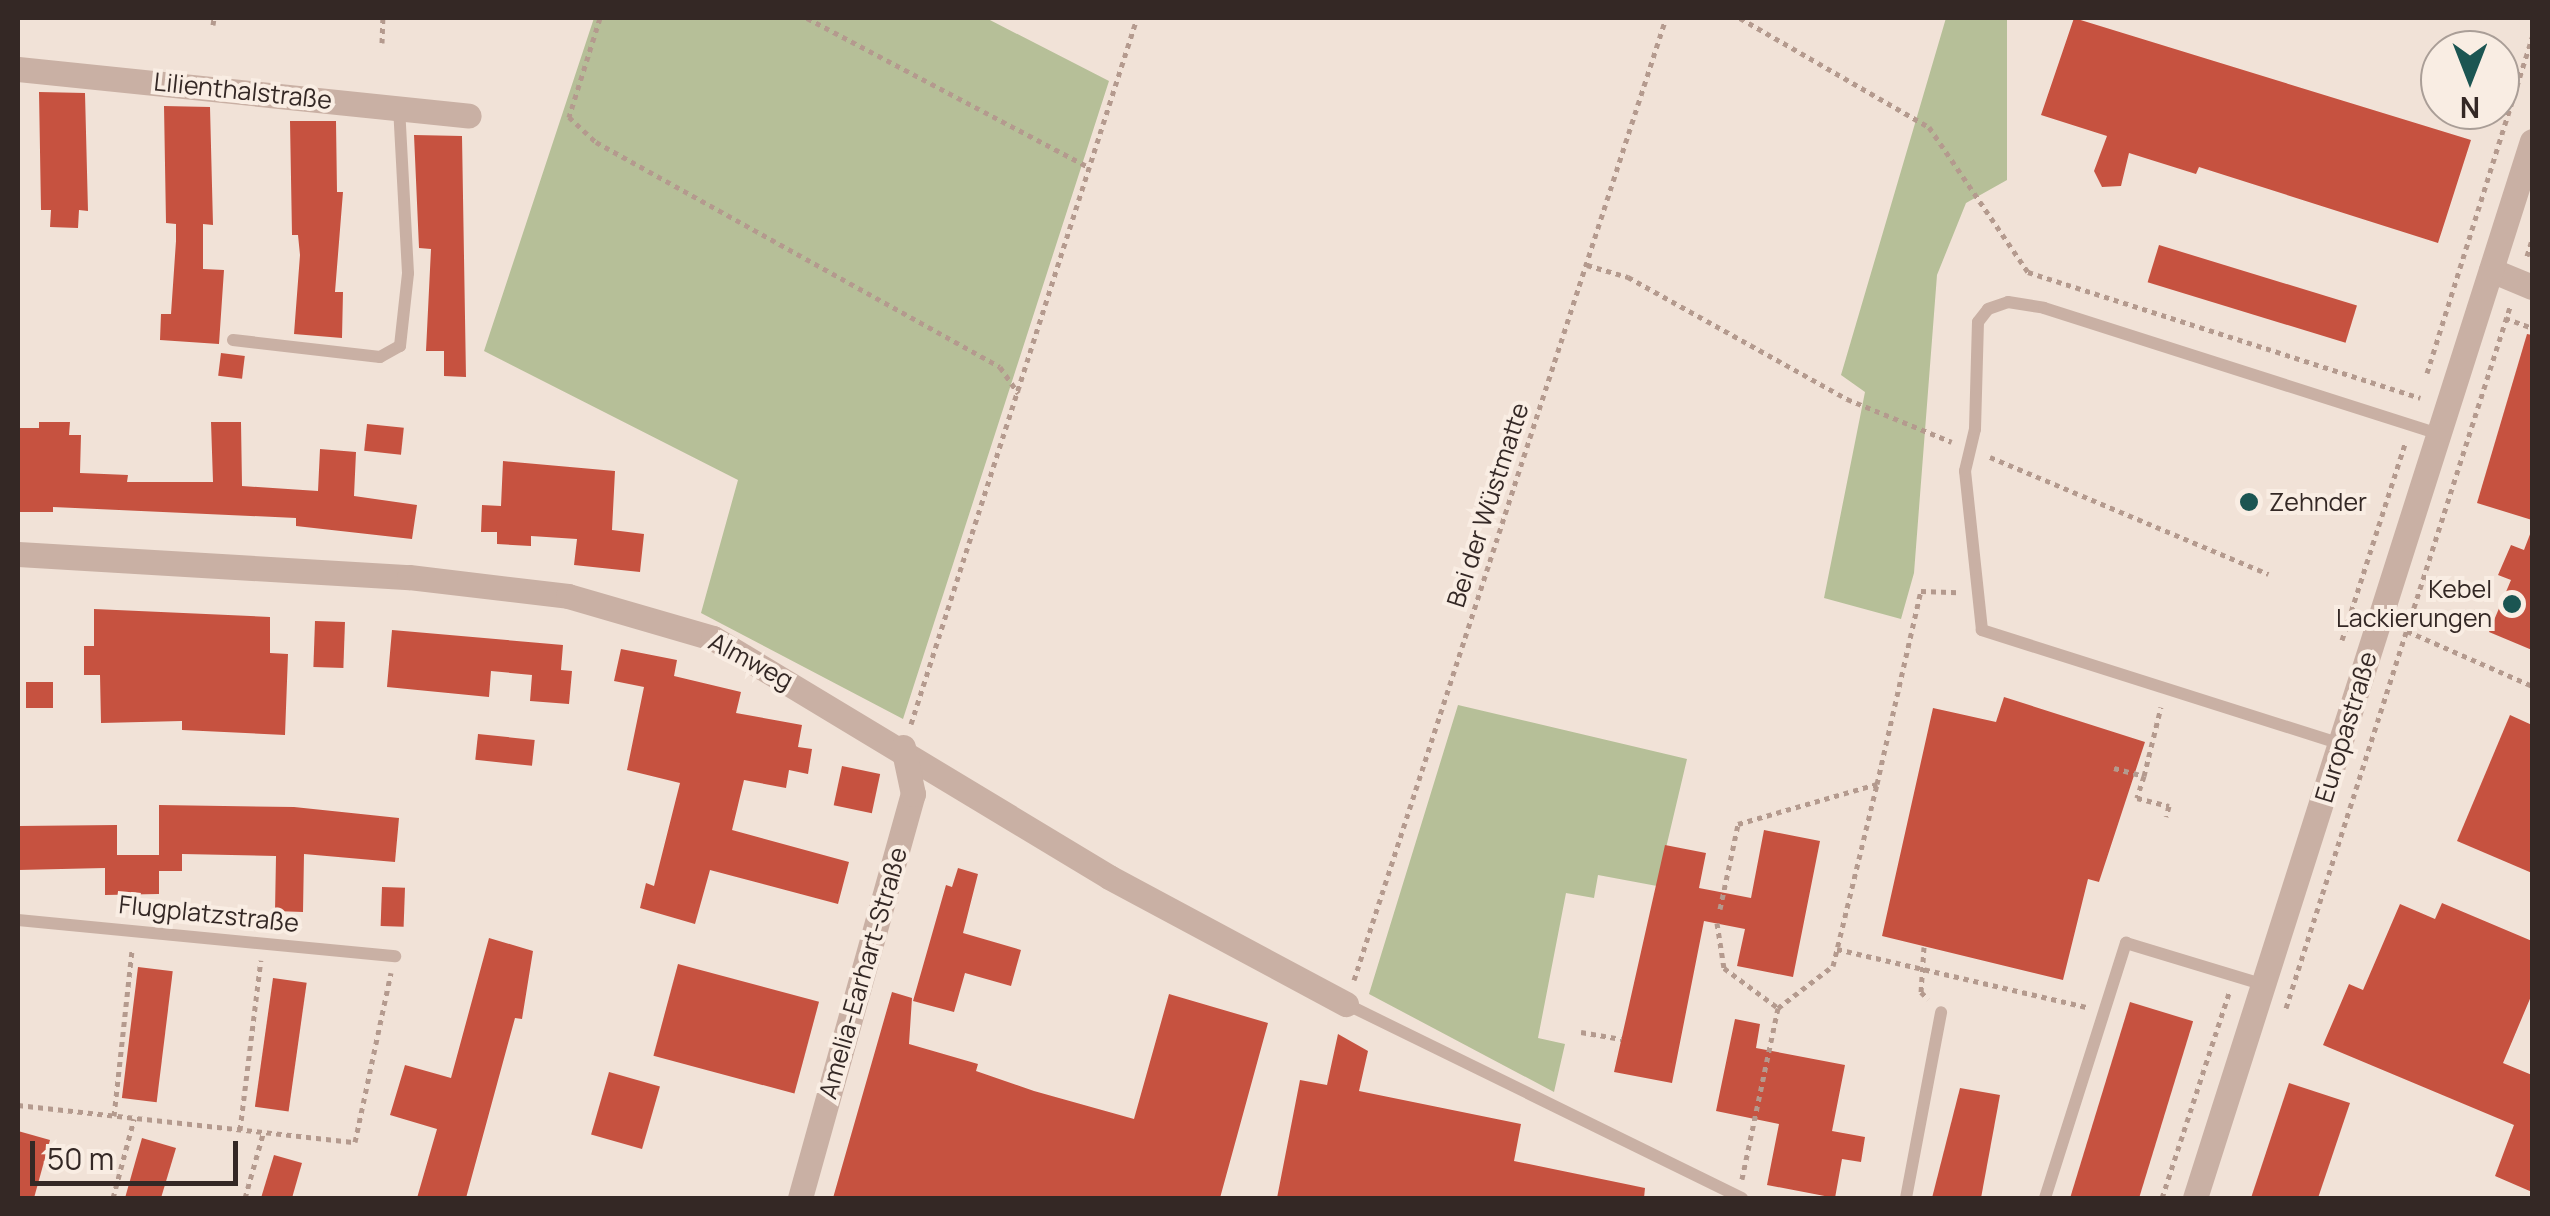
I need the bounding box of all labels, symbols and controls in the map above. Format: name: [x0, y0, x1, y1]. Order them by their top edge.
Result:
north arrow: [2420, 30, 2520, 130]
street label: Lilienthalstraße: [152, 67, 334, 115]
text: N: [2460, 89, 2480, 127]
street label: Bei der Wüstmatte: [1441, 399, 1535, 611]
place label: Zehnder: [2269, 487, 2367, 517]
marker: Zehnder: [2238, 491, 2260, 513]
place label: Kebel Lackierungen: [2336, 575, 2492, 634]
marker: Kebel Lackierungen: [2501, 593, 2523, 615]
street label: Almweg: [704, 626, 798, 696]
street label: Europastraße: [2309, 648, 2383, 806]
street label: Amelia-Earhart-Straße: [813, 844, 913, 1102]
street label: Flugplatzstraße: [117, 890, 301, 938]
scale bar: [35, 1121, 242, 1183]
text: 50 m: [47, 1138, 114, 1179]

